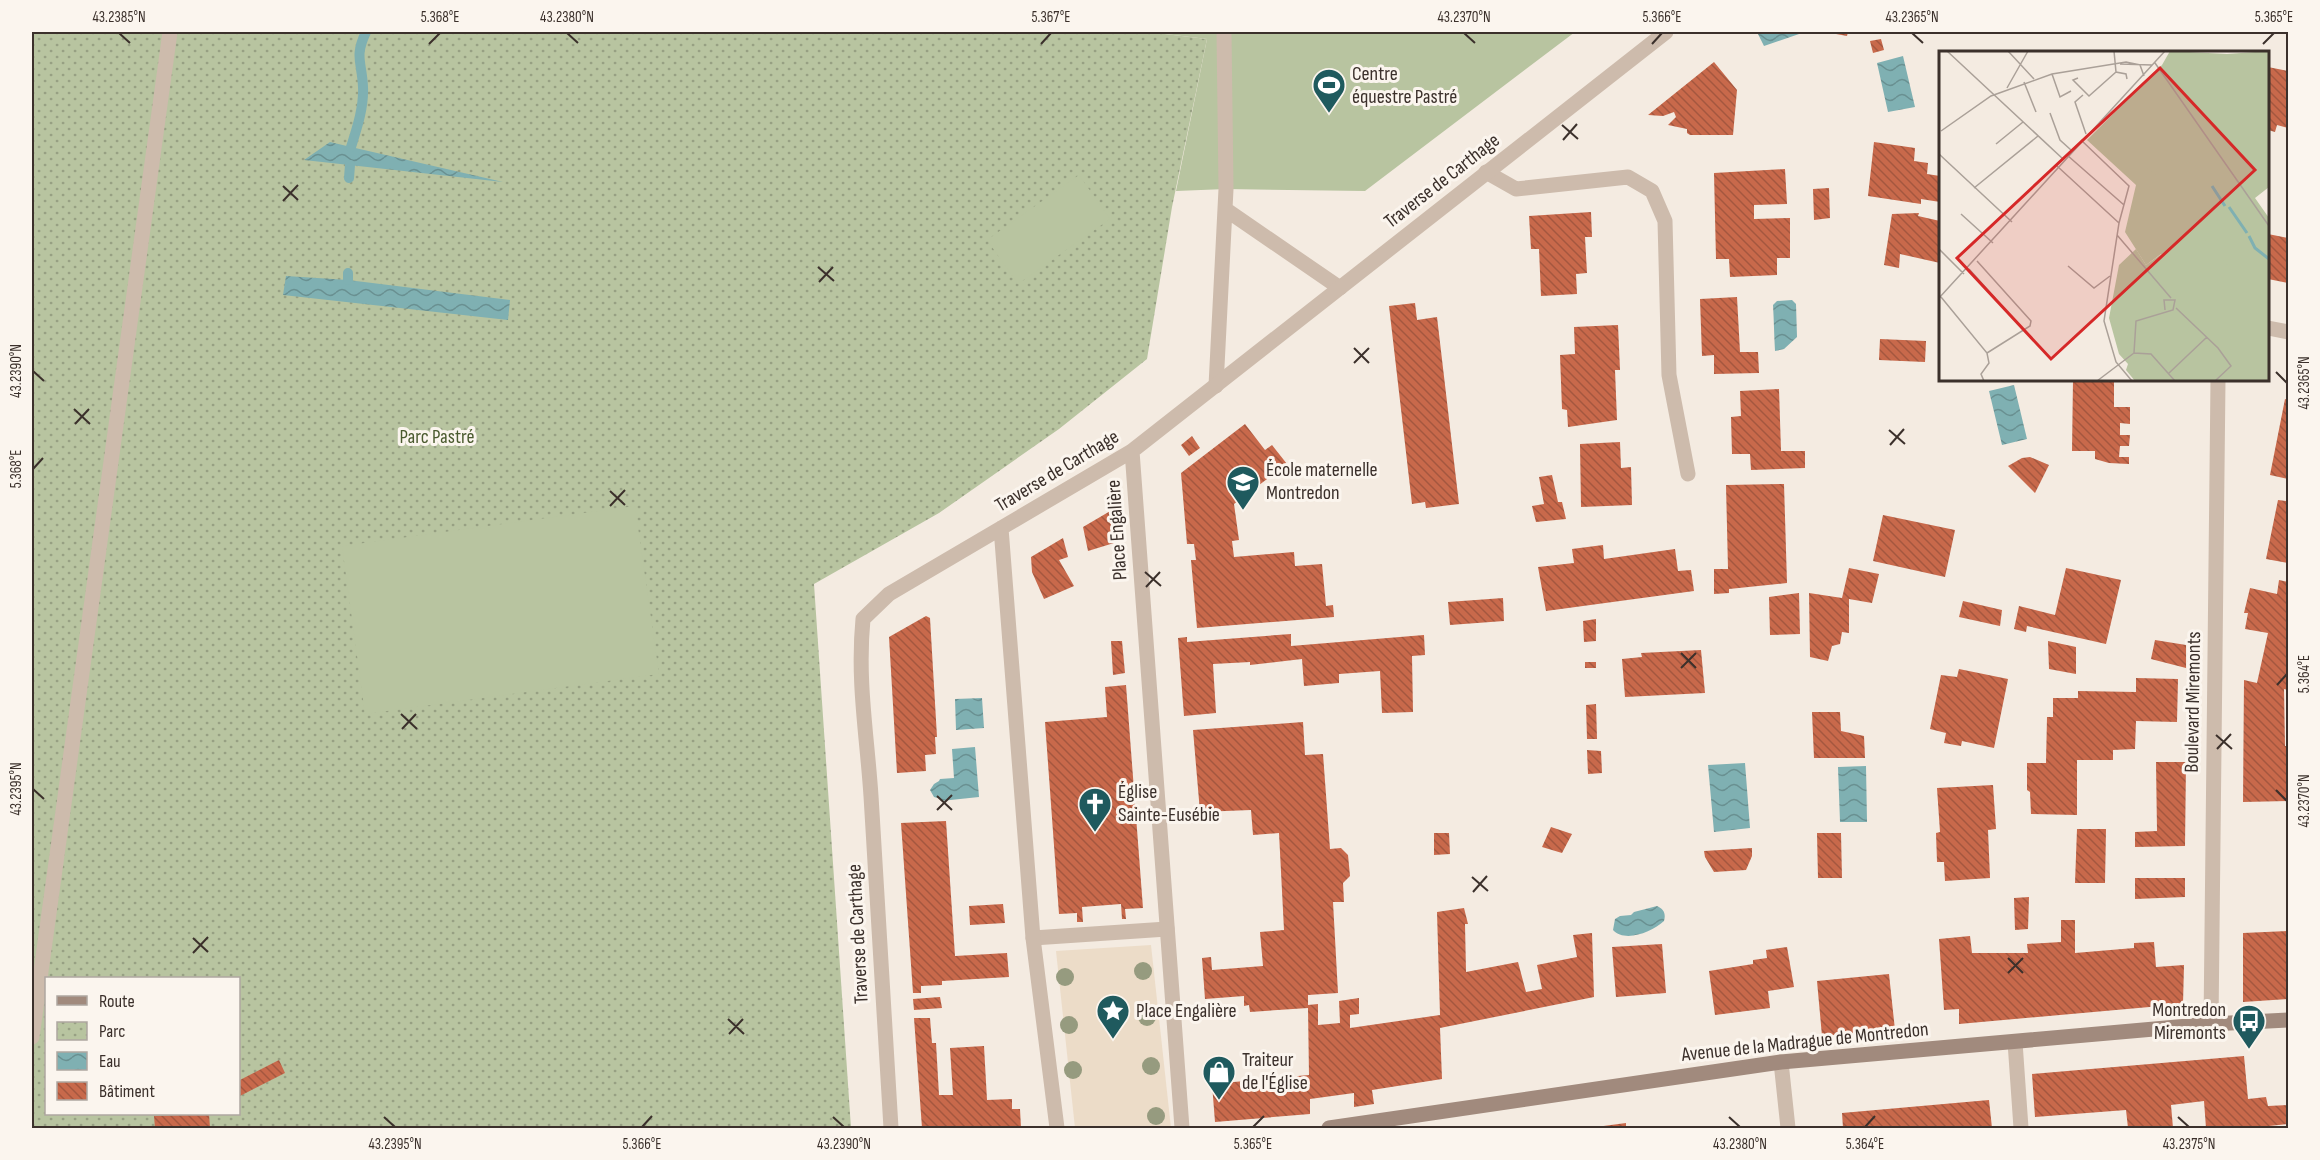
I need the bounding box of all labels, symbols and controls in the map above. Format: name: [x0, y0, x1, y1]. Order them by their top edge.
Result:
text: 43.2385°N: [92, 8, 146, 27]
text: 5.368°E: [421, 8, 459, 27]
text: 43.2380°N: [540, 8, 594, 27]
text: 5.367°E: [1032, 8, 1070, 27]
text: 43.2370°N: [1437, 8, 1491, 27]
text: 5.366°E: [1643, 8, 1681, 27]
text: 43.2365°N: [1885, 8, 1939, 27]
text: 5.365°E: [2255, 8, 2293, 27]
inset map: [1939, 51, 2269, 381]
place label: Centre équestre Pastré: [1352, 62, 1457, 109]
sports icon: Centre équestre Pastré: [1311, 67, 1347, 114]
street label: Traverse de Carthage: [1379, 128, 1505, 234]
text: 43.2390°N: [7, 344, 26, 398]
text: 43.2365°N: [2295, 356, 2314, 410]
park label: Parc Pastré: [399, 425, 475, 449]
street label: Traverse de Carthage: [991, 425, 1123, 517]
text: 5.368°E: [7, 450, 26, 488]
place label: École maternelle Montredon: [1266, 458, 1378, 505]
school or university icon: École maternelle Montredon: [1225, 464, 1261, 511]
street label: Place Engalière: [1102, 479, 1132, 581]
street label: Boulevard Miremonts: [2180, 631, 2206, 773]
text: 5.364°E: [2295, 655, 2314, 693]
text: 43.2395°N: [7, 762, 26, 816]
text: 43.2370°N: [2295, 774, 2314, 828]
place label: Église Sainte-Eusébie: [1118, 780, 1220, 827]
church icon: Église Sainte-Eusébie: [1077, 786, 1113, 833]
street label: Traverse de Carthage: [842, 863, 874, 1005]
legend: [45, 977, 240, 1115]
text: Route: [99, 991, 135, 1012]
place icon: Place Engalière: [1095, 993, 1131, 1040]
place label: Montredon Miremonts: [2152, 998, 2226, 1045]
place label: Place Engalière: [1136, 999, 1237, 1023]
bus stop icon: Montredon Miremonts: [2231, 1003, 2267, 1050]
street label: Avenue de la Madrague de Montredon: [1679, 1017, 1930, 1067]
text: Parc: [99, 1021, 125, 1042]
place label: Traiteur de l'Église: [1242, 1048, 1308, 1095]
text: Eau: [99, 1051, 121, 1072]
shop icon: Traiteur de l'Église: [1201, 1054, 1237, 1101]
text: Bâtiment: [99, 1081, 155, 1102]
text: 43.2395°N: [368, 1135, 422, 1154]
text: 5.366°E: [623, 1135, 661, 1154]
text: 43.2390°N: [817, 1135, 871, 1154]
text: 5.365°E: [1234, 1135, 1272, 1154]
text: 43.2380°N: [1713, 1135, 1767, 1154]
text: 5.364°E: [1846, 1135, 1884, 1154]
text: 43.2375°N: [2163, 1135, 2215, 1154]

